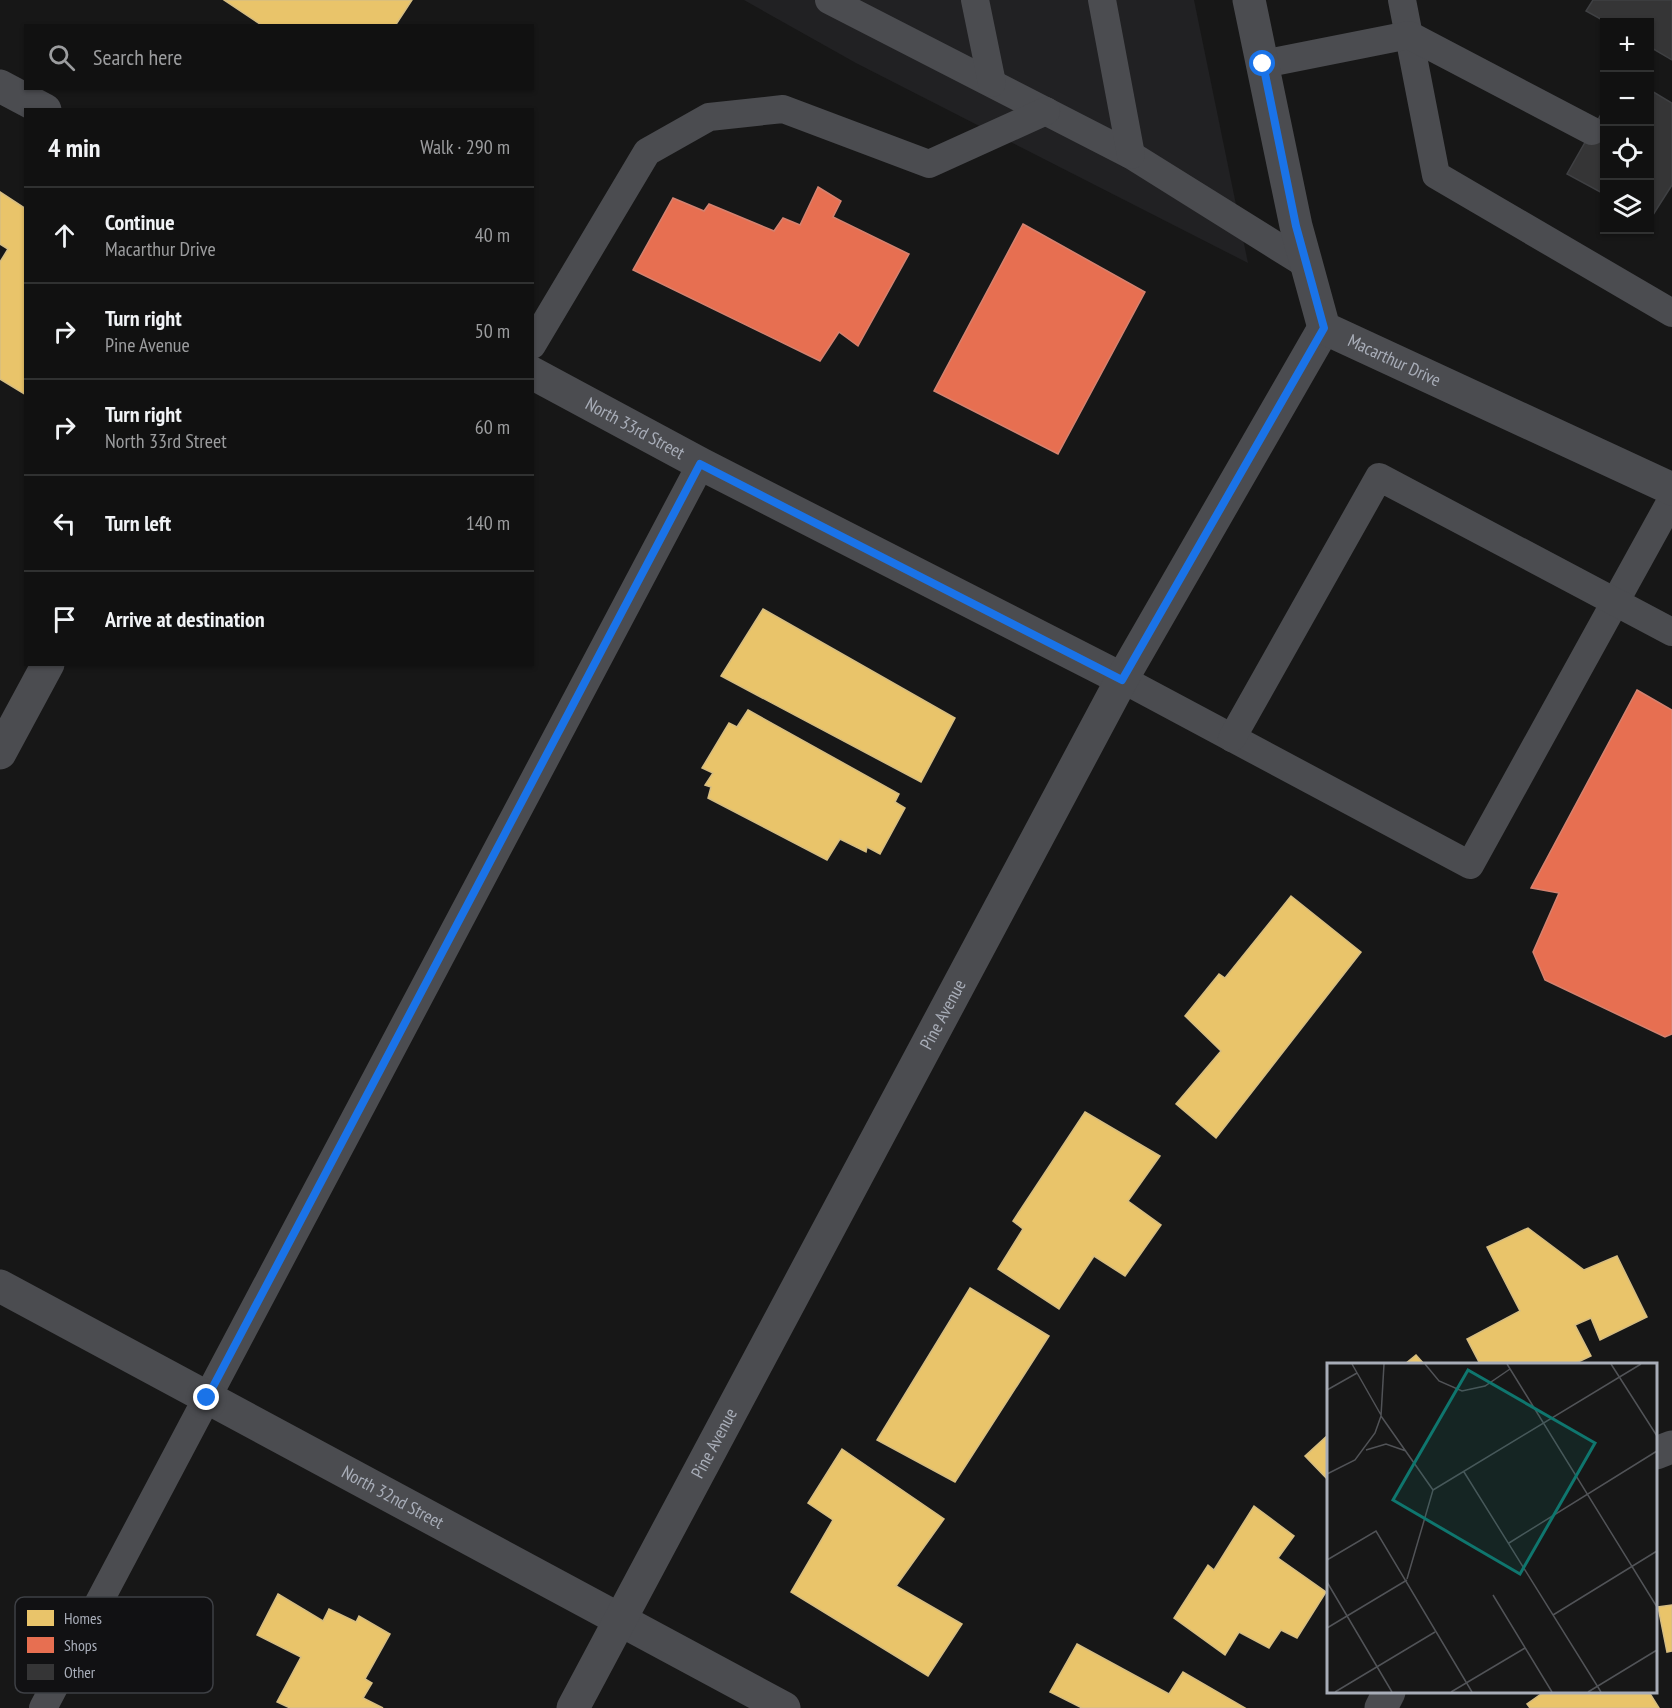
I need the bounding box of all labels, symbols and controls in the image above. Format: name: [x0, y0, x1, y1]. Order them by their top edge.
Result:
map controls: [1600, 18, 1654, 234]
button: +: [1600, 18, 1654, 72]
search box: [24, 24, 534, 90]
icon: search: [45, 41, 78, 74]
text: Search here: [93, 43, 182, 71]
route start: [1249, 50, 1275, 76]
button: −: [1600, 72, 1654, 126]
button: locate: [1600, 126, 1654, 180]
text: 4 min: [48, 131, 101, 164]
text: Walk · 290 m: [420, 134, 510, 160]
button: layers: [1600, 180, 1654, 234]
text: Continue: [105, 208, 175, 236]
icon: ahead: [48, 219, 81, 252]
text: 40 m: [475, 222, 510, 248]
text: Macarthur Drive: [105, 236, 216, 262]
text: Turn right: [105, 304, 182, 332]
icon: right: [48, 315, 81, 348]
text: 50 m: [475, 318, 510, 344]
street label: Macarthur Drive: [1344, 329, 1445, 391]
text: Pine Avenue: [105, 332, 190, 358]
street label: North 33rd Street: [582, 392, 689, 464]
text: Turn right: [105, 400, 182, 428]
icon: right: [48, 411, 81, 444]
text: 60 m: [475, 414, 510, 440]
text: North 33rd Street: [105, 428, 227, 454]
icon: left: [48, 507, 81, 540]
text: Turn left: [105, 509, 171, 537]
text: 140 m: [466, 510, 510, 536]
icon: arrive: [48, 603, 81, 636]
text: Arrive at destination: [105, 605, 265, 633]
street label: Pine Avenue: [914, 975, 971, 1053]
inset map: [1327, 1363, 1657, 1693]
route end: [193, 1384, 219, 1410]
street label: Pine Avenue: [686, 1404, 742, 1482]
street label: North 32nd Street: [338, 1460, 448, 1534]
legend: [15, 1597, 213, 1693]
text: Homes: [64, 1608, 102, 1628]
text: Shops: [64, 1635, 97, 1655]
text: Other: [64, 1662, 96, 1682]

